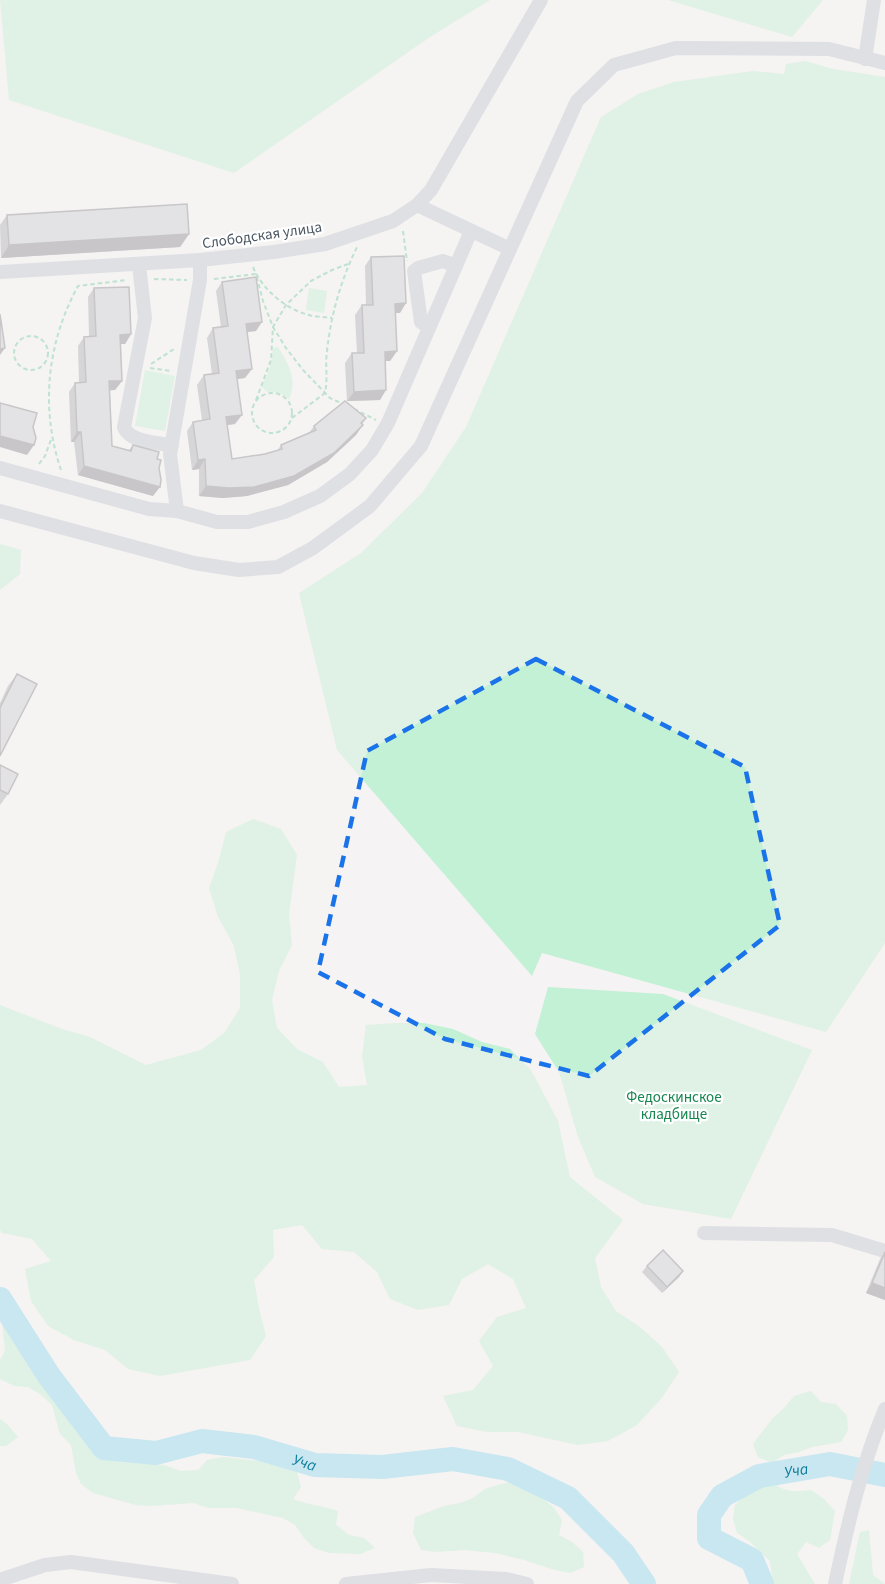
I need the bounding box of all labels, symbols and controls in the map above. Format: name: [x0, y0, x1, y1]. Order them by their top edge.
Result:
street label: Слободская улица: [201, 217, 323, 254]
park label: Федоскинское кладбище: [626, 1087, 722, 1125]
water label: Уча: [290, 1449, 320, 1477]
water label: Уча: [783, 1458, 810, 1484]

